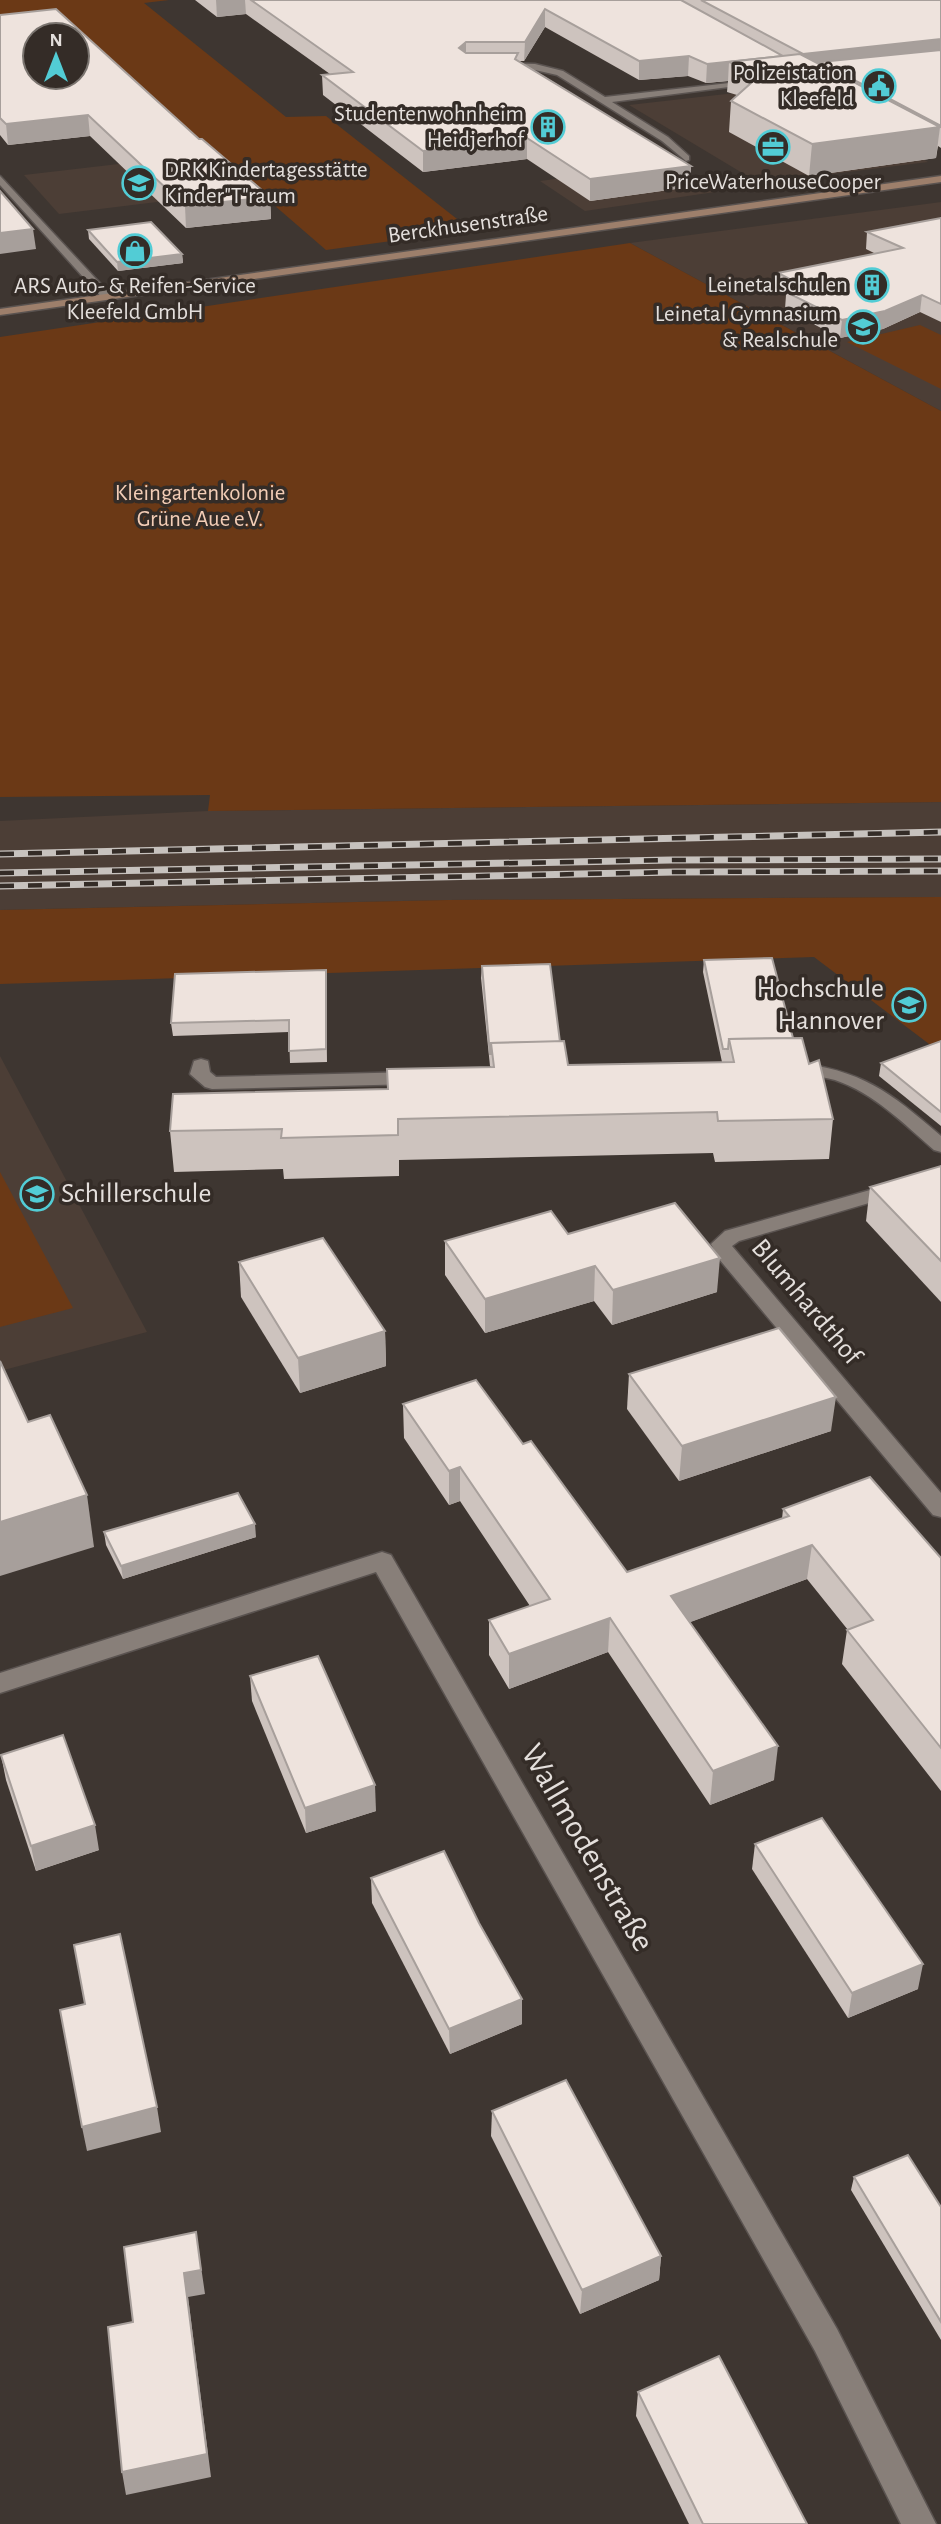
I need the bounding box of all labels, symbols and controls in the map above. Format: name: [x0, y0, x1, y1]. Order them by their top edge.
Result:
north arrow: [21, 21, 91, 91]
text: N: [49, 31, 63, 50]
place label: Polizeistation Kleefeld: [733, 62, 854, 111]
public building icon: Polizeistation Kleefeld: [860, 67, 898, 105]
place label: Studentenwohnheim Heidjerhof: [334, 103, 526, 152]
building icon: Studentenwohnheim Heidjerhof: [529, 108, 567, 146]
office icon: PriceWaterhouseCooper: [754, 128, 792, 166]
place label: DRK Kindertagesstätte Kinder"T"raum: [164, 159, 368, 208]
school or university icon: DRK Kindertagesstätte Kinder"T"raum: [120, 164, 158, 202]
place label: PriceWaterhouseCooper: [665, 171, 882, 194]
street label: Berckhusenstraße: [387, 202, 549, 248]
shop icon: ARS Auto- & Reifen-Service Kleefeld GmbH: [116, 232, 154, 270]
building icon: Leinetalschulen: [853, 266, 891, 304]
place label: Leinetalschulen: [707, 274, 848, 297]
place label: ARS Auto- & Reifen-Service Kleefeld GmbH: [14, 275, 256, 324]
place label: Leinetal Gymnasium & Realschule: [655, 303, 838, 352]
school or university icon: Leinetal Gymnasium & Realschule: [844, 308, 882, 346]
park label: Kleingartenkolonie Grüne Aue e.V.: [115, 482, 285, 531]
place label: Hochschule Hannover: [757, 975, 884, 1035]
school or university icon: Hochschule Hannover: [890, 986, 928, 1024]
school or university icon: Schillerschule: [18, 1175, 56, 1213]
place label: Schillerschule: [61, 1180, 211, 1208]
street label: Blumhardthof: [746, 1234, 867, 1371]
street label: Wallmodenstraße: [514, 1739, 660, 1957]

